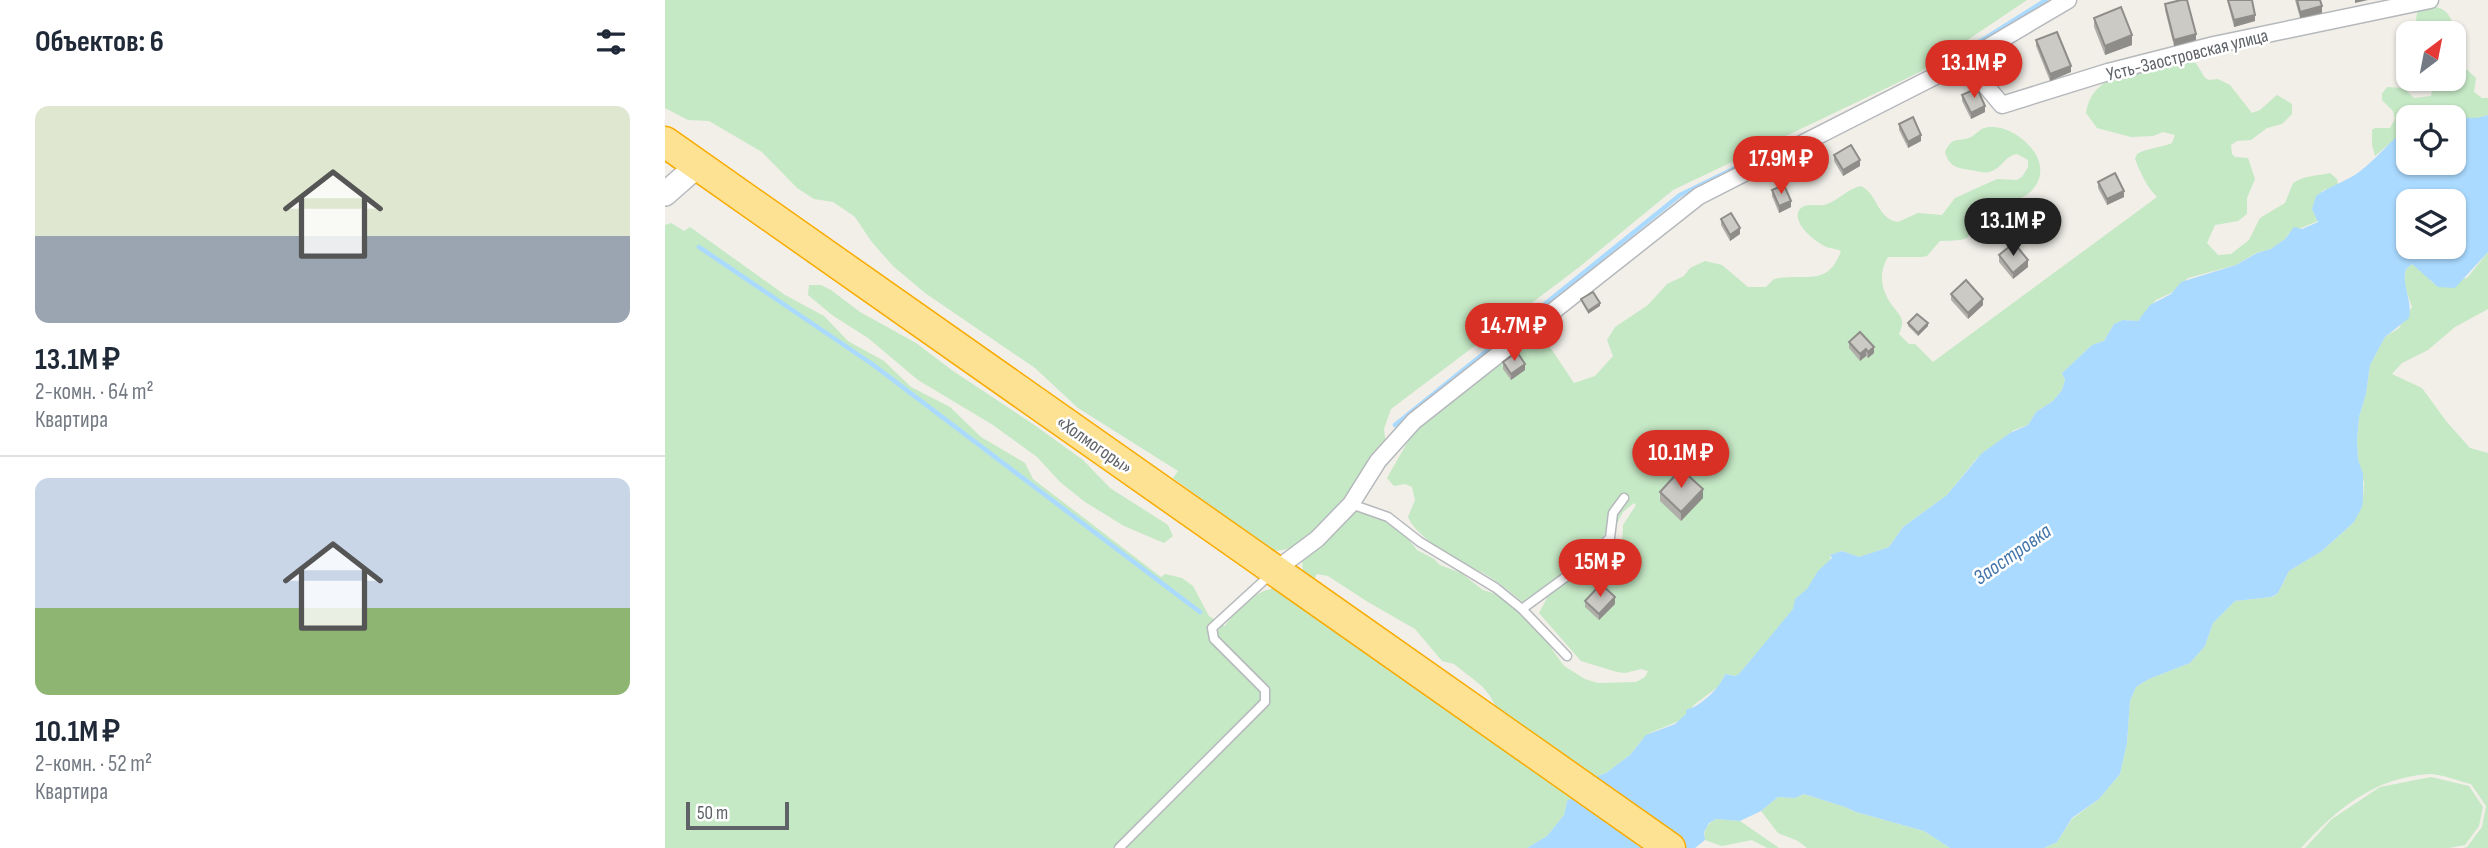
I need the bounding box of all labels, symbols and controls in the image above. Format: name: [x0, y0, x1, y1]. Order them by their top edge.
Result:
north arrow: [2396, 21, 2466, 91]
map controls: [2396, 21, 2466, 259]
icon: filters: [592, 23, 630, 61]
text: Объектов: 6: [35, 24, 164, 60]
street label: Усть-Заостровская улица: [2104, 24, 2271, 87]
pin: 13.1M ₽: [1909, 41, 2039, 100]
text: 13.1M ₽: [1941, 49, 2007, 77]
button: locate: [2396, 105, 2466, 175]
pin: 17.9M ₽: [1716, 136, 1846, 196]
text: 17.9M ₽: [1749, 145, 1813, 173]
icon: home: [270, 151, 396, 277]
button: layers: [2396, 189, 2466, 259]
pin: 13.1M ₽: [1948, 198, 2078, 258]
text: 13.1M ₽: [1980, 207, 2046, 235]
pin: 14.7M ₽: [1449, 304, 1579, 363]
text: 14.7M ₽: [1481, 312, 1547, 340]
text: 13.1M ₽: [35, 342, 120, 378]
text: 2-комн. · 64 m²: [35, 378, 154, 406]
text: Квартира: [35, 406, 108, 434]
street label: «Холмогоры»: [1052, 411, 1136, 480]
pin: 10.1M ₽: [1616, 430, 1746, 490]
text: 10.1M ₽: [1648, 439, 1714, 467]
water label: Заостровка: [1969, 518, 2056, 590]
icon: home: [270, 523, 396, 649]
pin: 15M ₽: [1551, 540, 1649, 599]
text: 15M ₽: [1575, 548, 1625, 576]
text: 10.1M ₽: [35, 714, 120, 750]
text: 2-комн. · 52 m²: [35, 750, 152, 778]
text: Квартира: [35, 778, 108, 806]
scale bar: [686, 799, 789, 831]
text: 50 m: [697, 802, 728, 825]

